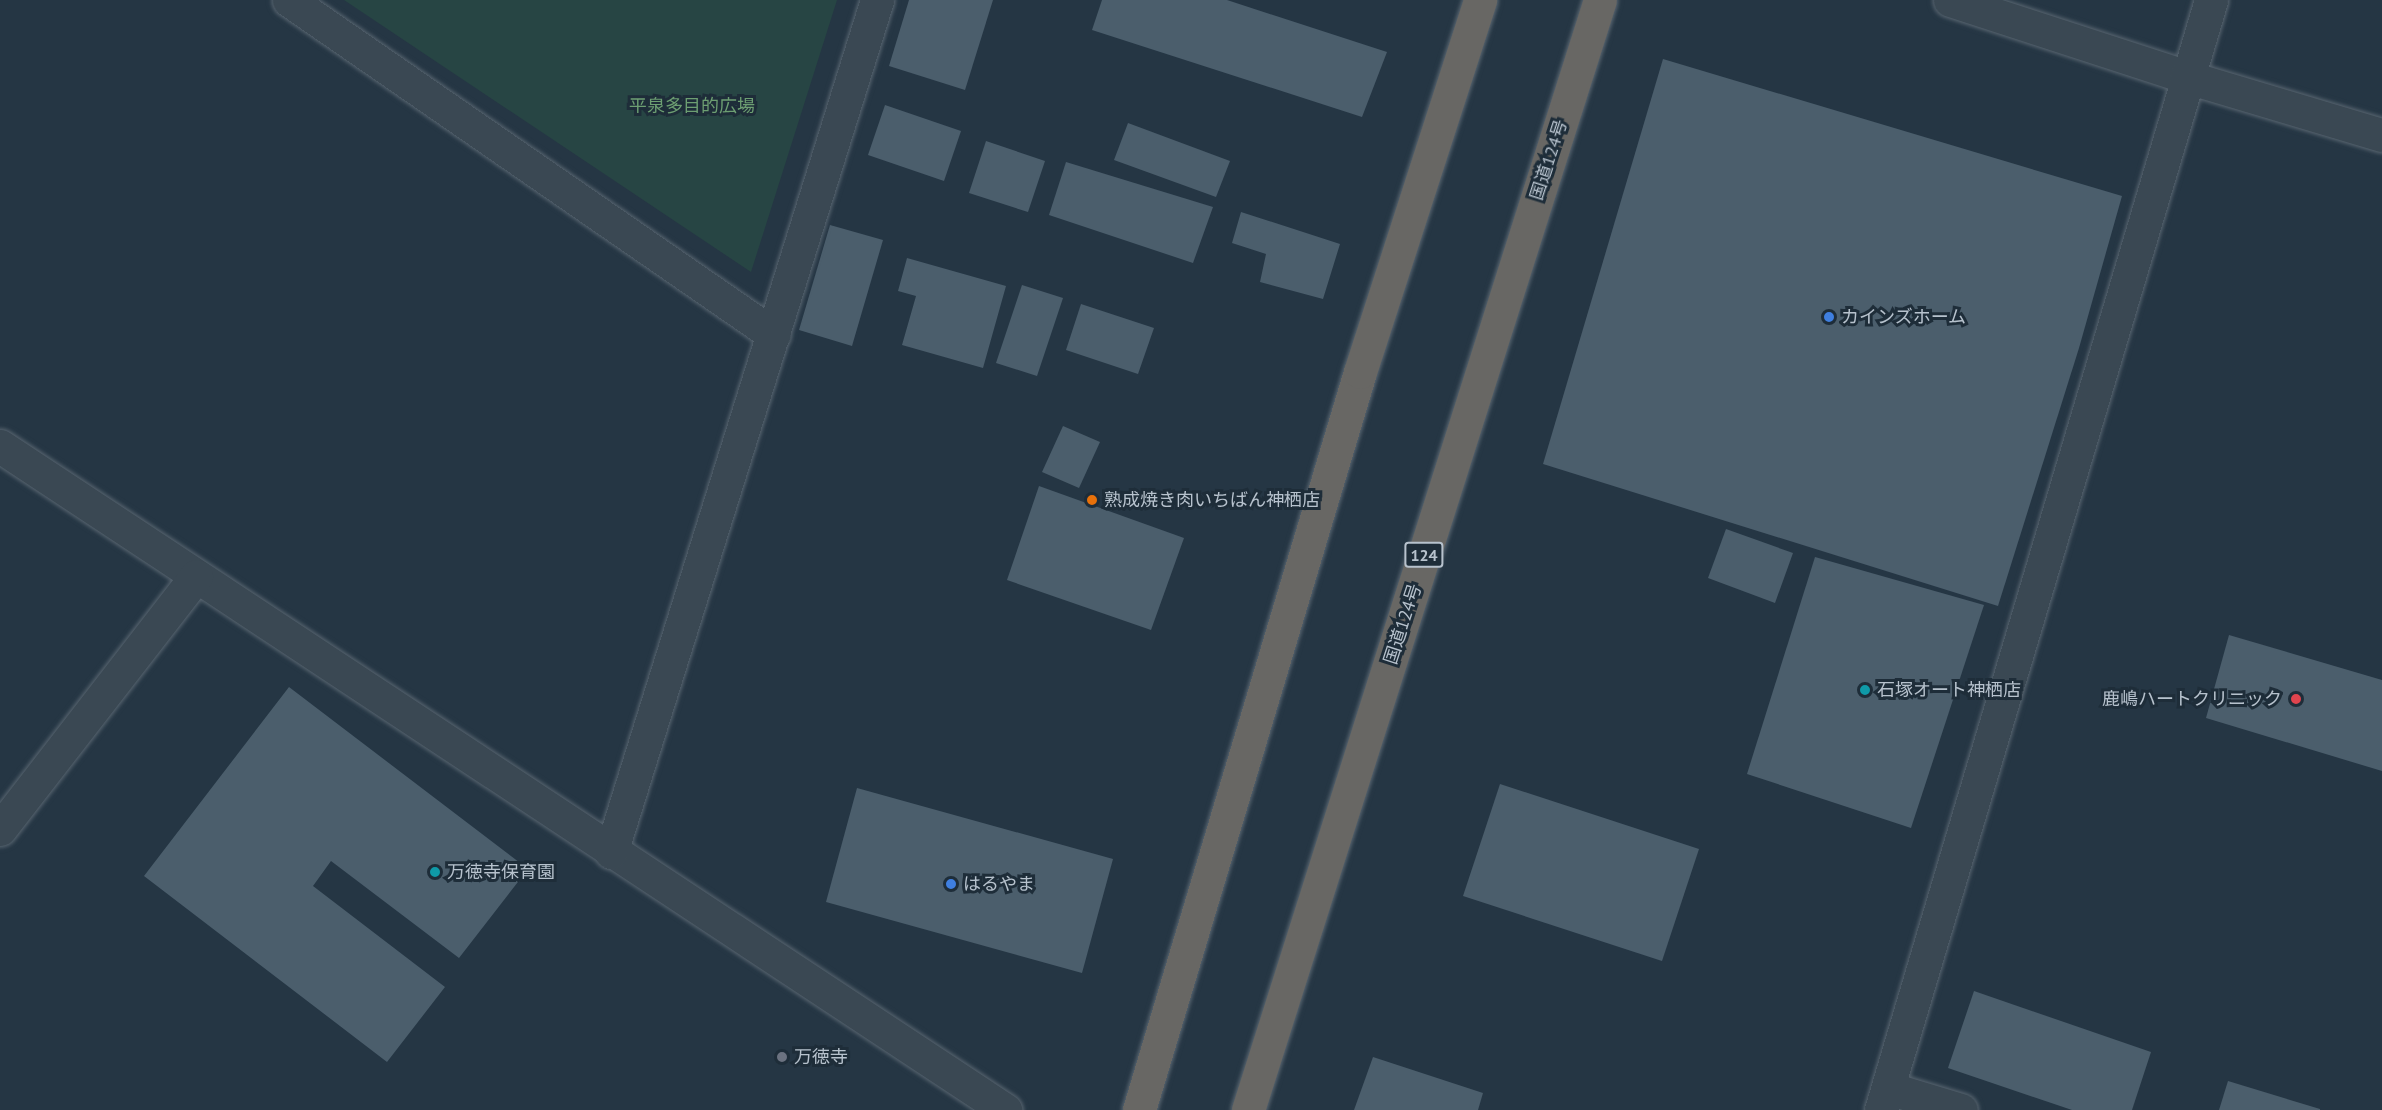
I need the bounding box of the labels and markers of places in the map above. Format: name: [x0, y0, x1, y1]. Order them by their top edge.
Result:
place label: カインズホーム: [1841, 306, 1967, 328]
marker: カインズホーム: [1822, 310, 1836, 324]
place label: 熟成焼き肉いちばん神栖店: [1104, 489, 1320, 511]
marker: 熟成焼き肉いちばん神栖店: [1085, 493, 1099, 507]
place label: 石塚オート神栖店: [1877, 679, 2021, 701]
marker: 石塚オート神栖店: [1858, 683, 1872, 697]
place label: 鹿嶋ハートクリニック: [2102, 688, 2282, 710]
marker: 鹿嶋ハートクリニック: [2287, 690, 2305, 708]
place label: 万徳寺保育園: [447, 861, 555, 883]
marker: 万徳寺保育園: [428, 865, 442, 879]
place label: はるやま: [963, 873, 1035, 895]
marker: はるやま: [944, 877, 958, 891]
place label: 万徳寺: [794, 1046, 848, 1068]
marker: 万徳寺: [775, 1050, 789, 1064]

